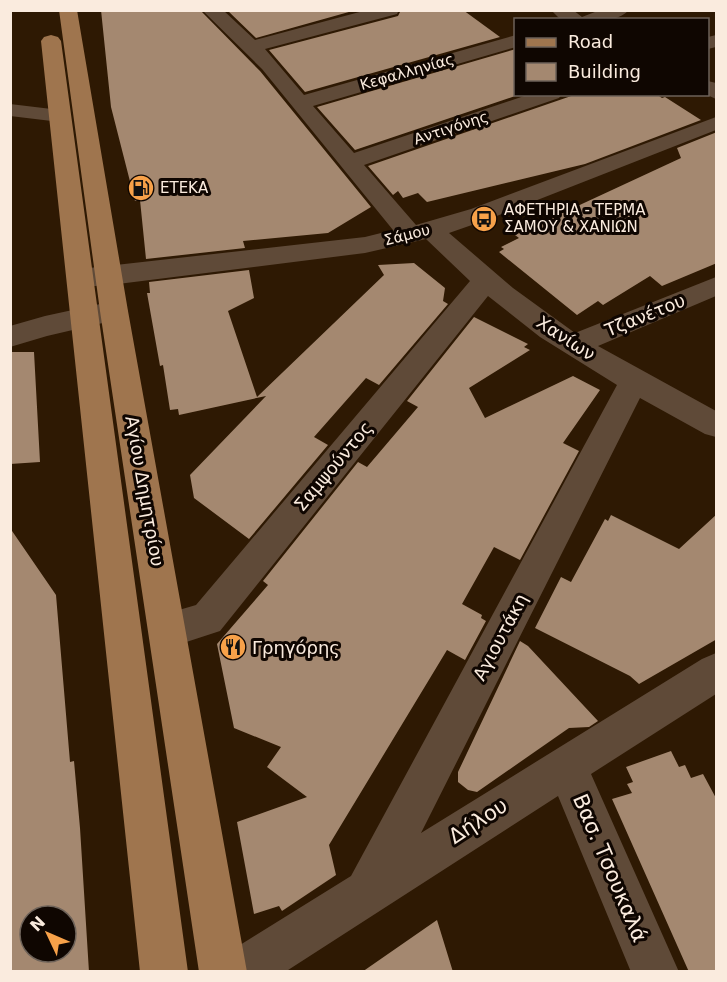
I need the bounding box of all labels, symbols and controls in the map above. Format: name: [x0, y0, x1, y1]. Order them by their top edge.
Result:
legend: [514, 18, 709, 96]
text: Road: [568, 31, 613, 52]
street label: Κεφαλληνίας: [358, 50, 456, 94]
text: Building: [568, 61, 641, 82]
street label: Αντιγόνης: [411, 107, 491, 149]
fuel station icon: ΕΤΕΚΑ: [126, 173, 156, 203]
place label: ΕΤΕΚΑ: [160, 179, 209, 197]
place label: ΑΦΕΤΗΡΙΑ - ΤΕΡΜΑ ΣΑΜΟΥ & ΧΑΝΙΩΝ: [504, 201, 646, 236]
bus stop icon: ΑΦΕΤΗΡΙΑ - ΤΕΡΜΑ ΣΑΜΟΥ & ΧΑΝΙΩΝ: [469, 204, 499, 234]
street label: Σάμου: [382, 221, 432, 249]
street label: Τζανέτου: [601, 289, 688, 341]
street label: Χανίων: [533, 311, 599, 365]
street label: Αγίου Δημητρίου: [121, 414, 169, 568]
street label: Σαμψούντος: [289, 417, 377, 515]
street label: Αγιουτάκη: [468, 590, 532, 684]
restaurant icon: Γρηγόρης: [218, 632, 248, 662]
place label: Γρηγόρης: [252, 637, 340, 658]
street label: Βασ. Τσουκαλά: [568, 790, 652, 946]
street label: Δήλου: [444, 793, 512, 849]
north arrow: [18, 904, 78, 964]
text: N: [26, 913, 49, 935]

